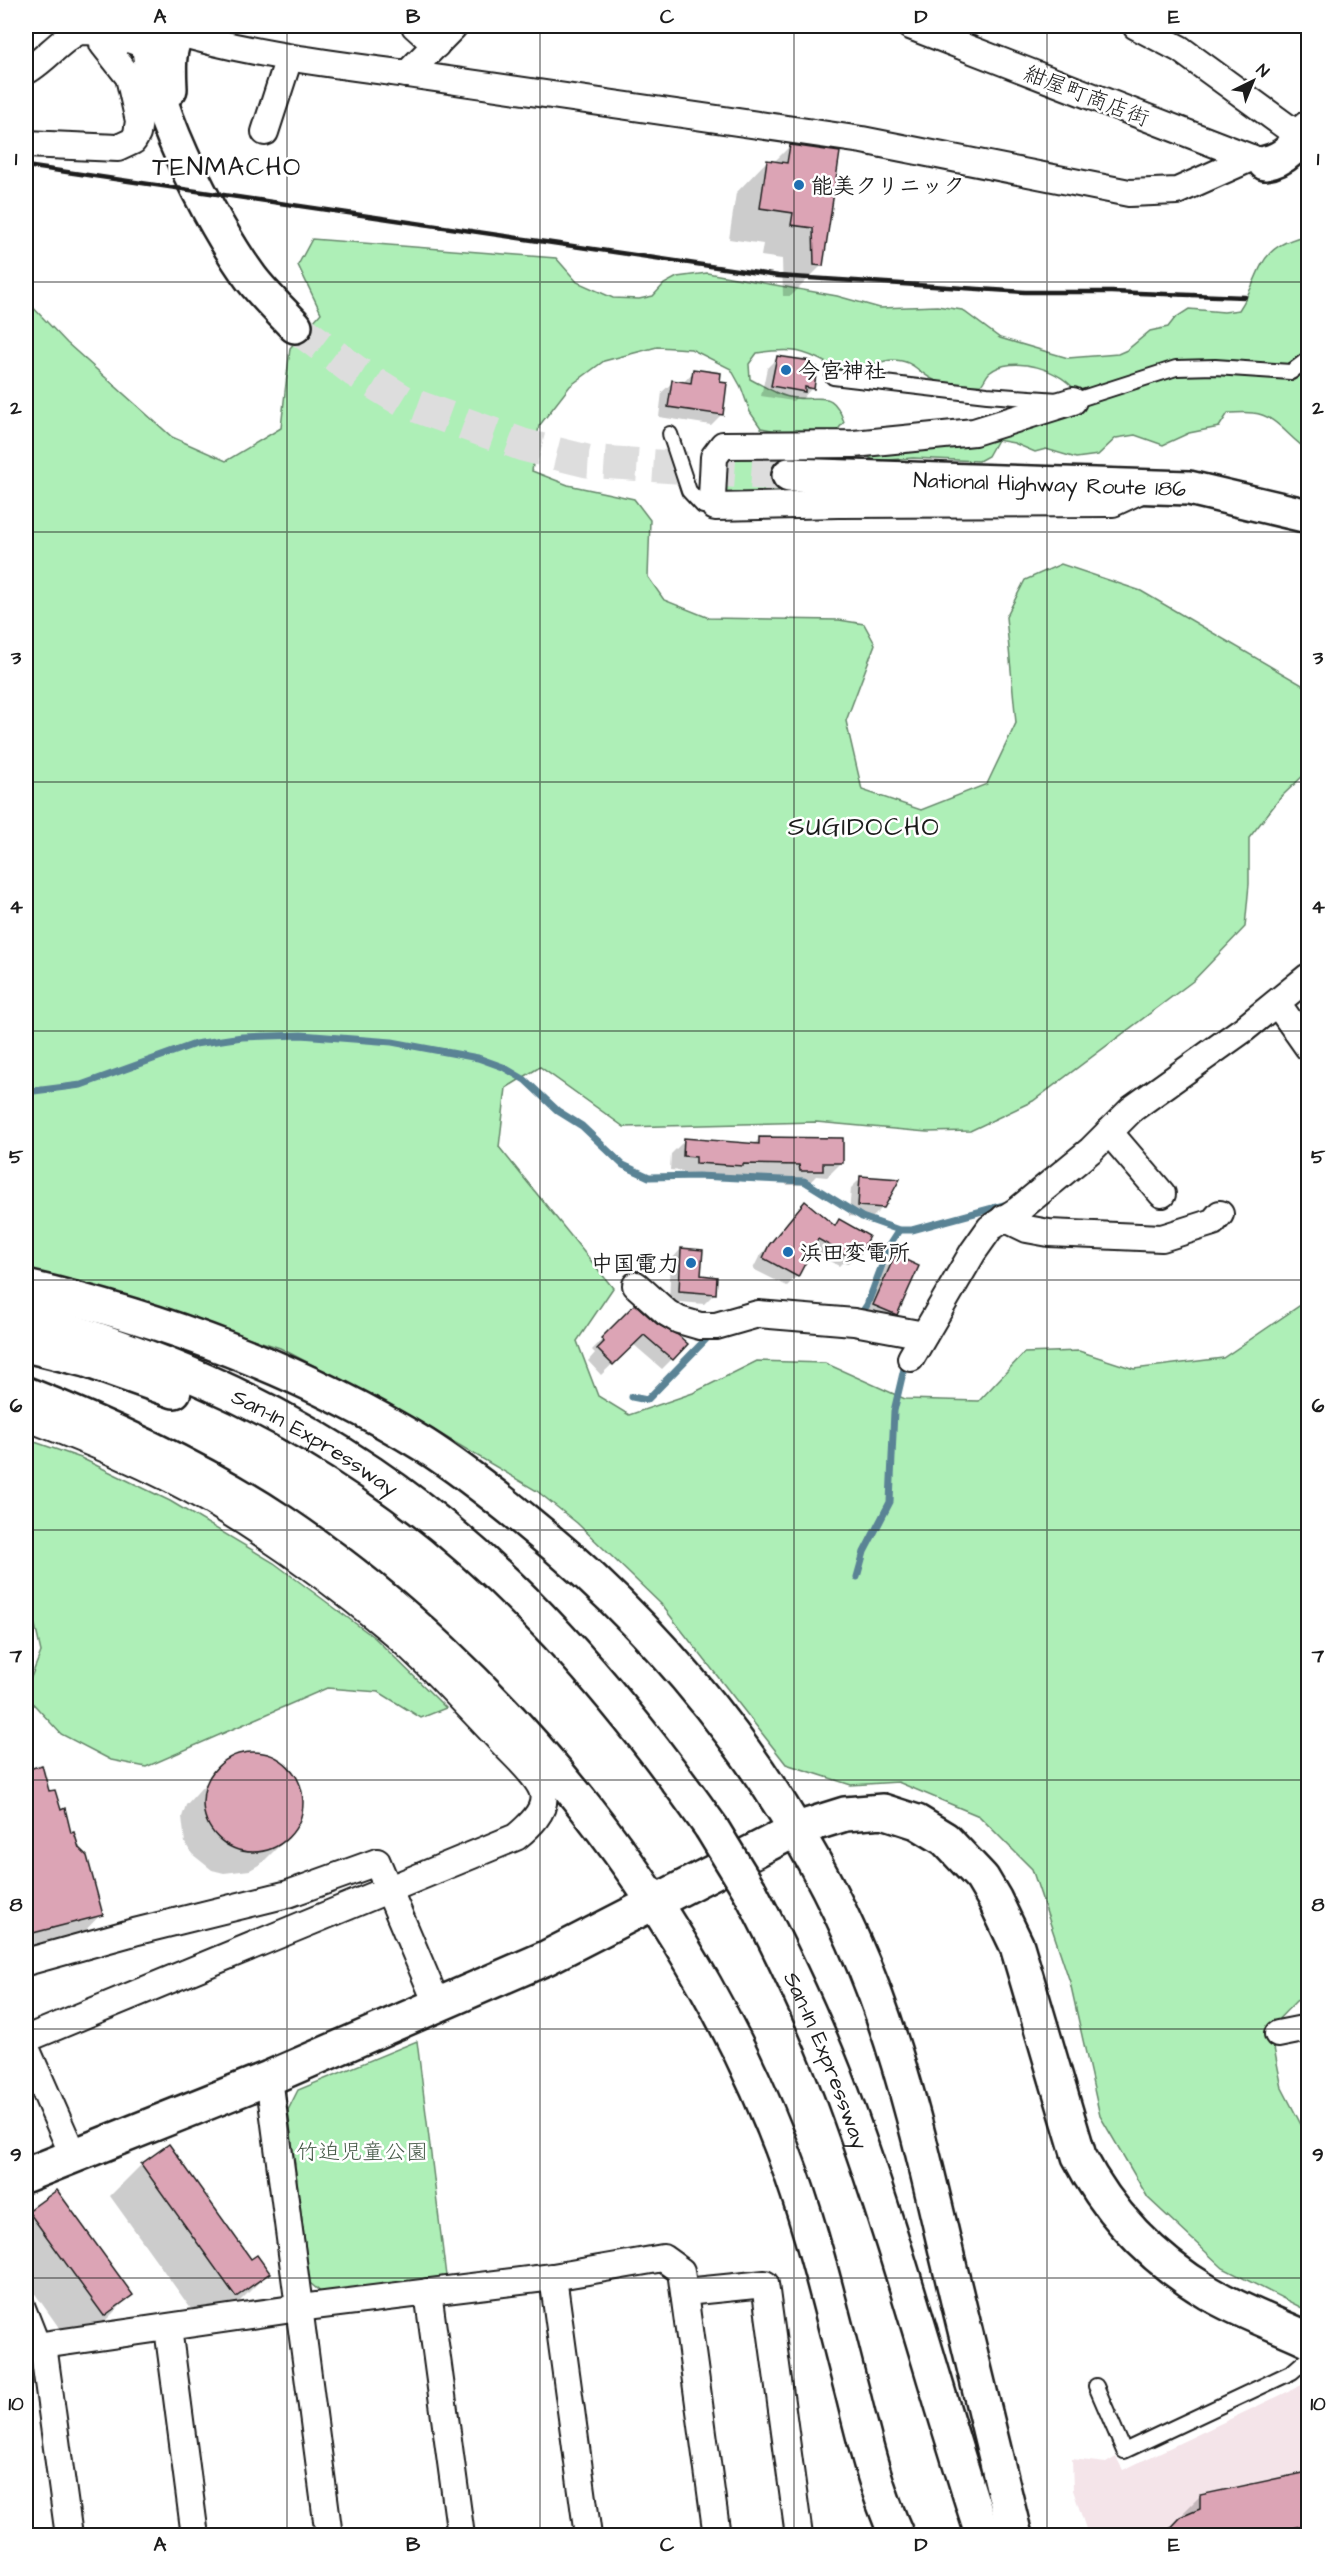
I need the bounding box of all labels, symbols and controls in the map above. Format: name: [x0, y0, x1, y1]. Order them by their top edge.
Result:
text: A: [154, 3, 167, 31]
text: B: [406, 3, 421, 31]
text: C: [660, 3, 675, 31]
text: D: [915, 3, 928, 31]
text: E: [1168, 3, 1180, 31]
north arrow: [1223, 51, 1283, 111]
street label: 紺屋町商店街: [1019, 58, 1154, 135]
text: N: [1251, 59, 1274, 82]
text: 1: [15, 145, 18, 173]
text: 1: [1317, 145, 1320, 173]
district label: TENMACHO: [152, 149, 302, 185]
place label: 能美クリニック: [811, 171, 965, 202]
marker: 能美クリニック: [792, 178, 806, 192]
place label: 今宮神社: [798, 356, 886, 387]
marker: 今宮神社: [779, 363, 793, 377]
text: 2: [9, 394, 22, 422]
text: 2: [1311, 394, 1324, 422]
street label: National Highway Route 186: [913, 465, 1187, 505]
text: 3: [10, 644, 22, 672]
text: 3: [1312, 644, 1324, 672]
district label: SUGIDOCHO: [788, 809, 940, 845]
text: 4: [9, 893, 23, 921]
text: 4: [1311, 893, 1325, 921]
text: 5: [9, 1143, 24, 1171]
text: 5: [1311, 1143, 1326, 1171]
place label: 浜田変電所: [800, 1238, 910, 1269]
marker: 浜田変電所: [781, 1245, 795, 1259]
place label: 中国電力: [591, 1249, 679, 1280]
marker: 中国電力: [684, 1256, 698, 1270]
street label: San-In Expressway: [226, 1381, 404, 1505]
text: 6: [10, 1392, 23, 1420]
text: 6: [1312, 1392, 1325, 1420]
text: 7: [9, 1642, 23, 1670]
text: 7: [1311, 1642, 1325, 1670]
text: 8: [10, 1891, 23, 1919]
text: 8: [1312, 1891, 1325, 1919]
street label: San-In Expressway: [775, 1967, 875, 2154]
park label: 竹迫児童公園: [296, 2137, 428, 2168]
text: 9: [10, 2141, 22, 2169]
text: 9: [1312, 2141, 1324, 2169]
text: 10: [8, 2390, 24, 2418]
text: 10: [1310, 2390, 1326, 2418]
text: A: [154, 2531, 167, 2559]
text: B: [406, 2531, 421, 2559]
text: C: [660, 2531, 675, 2559]
text: D: [915, 2531, 928, 2559]
text: E: [1168, 2531, 1180, 2559]

